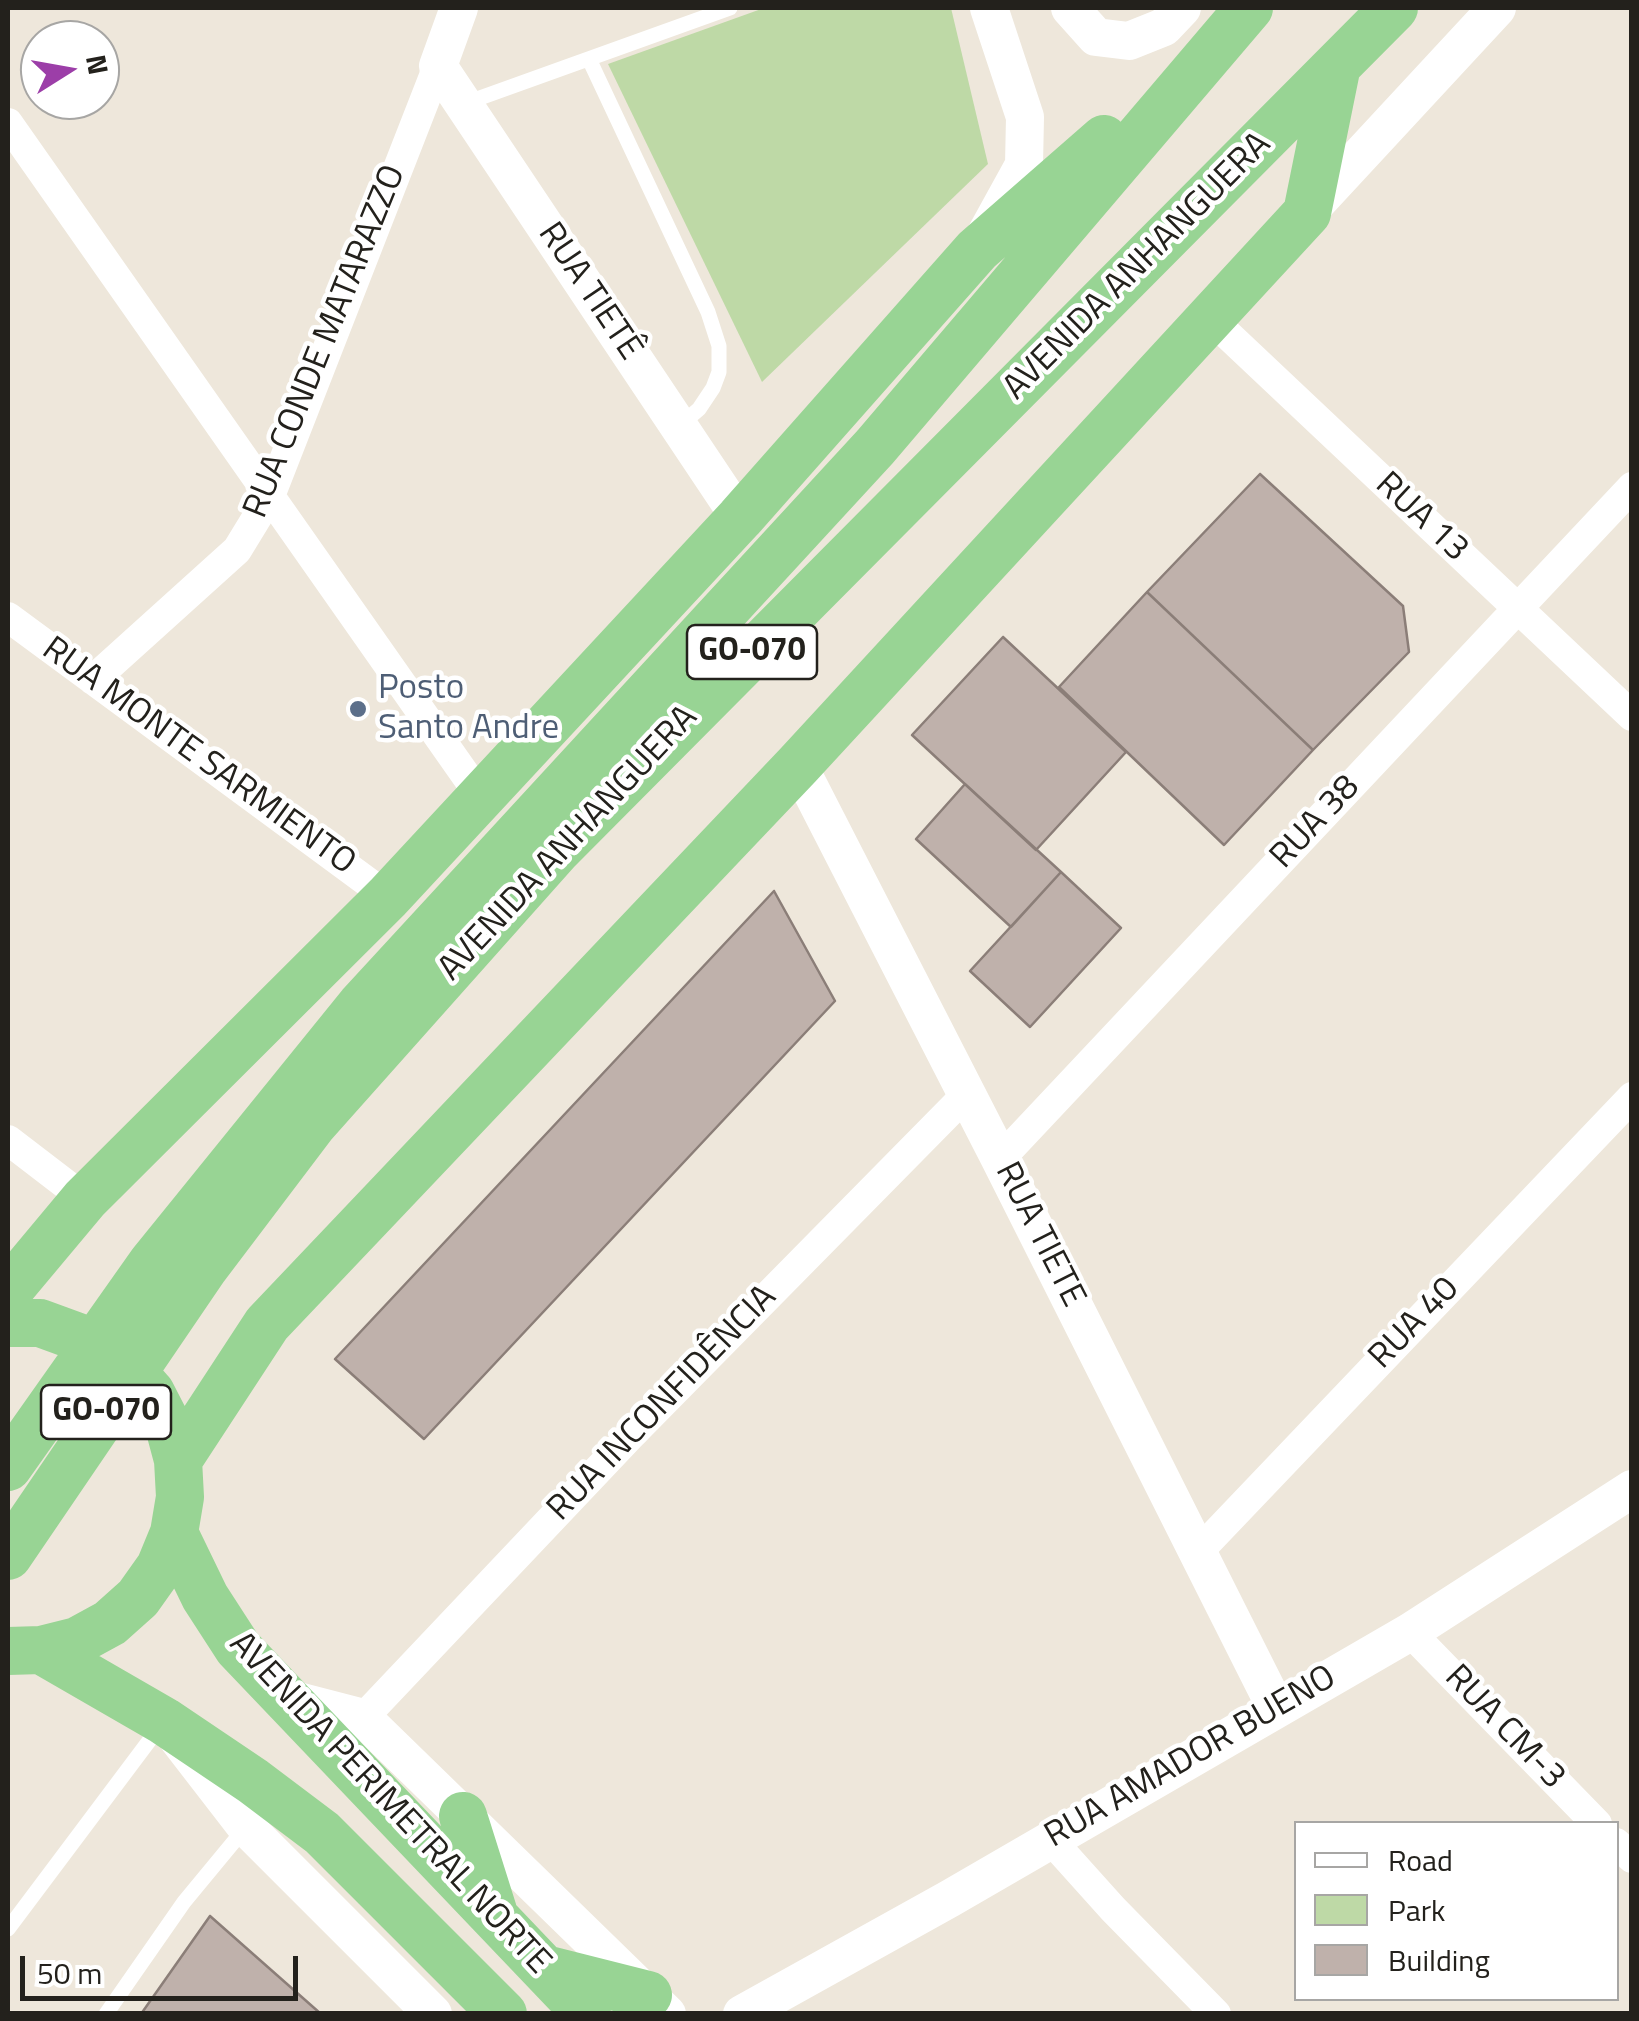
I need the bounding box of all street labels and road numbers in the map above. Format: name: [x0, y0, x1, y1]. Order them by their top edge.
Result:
street label: AVENIDA ANHANGUERA: [996, 125, 1280, 409]
street label: RUA CONDE MATARAZZO: [236, 160, 416, 524]
street label: RUA TIETÊ: [528, 215, 650, 369]
street label: RUA 13: [1366, 465, 1476, 571]
road number: GO-070: [687, 625, 817, 679]
street label: RUA MONTE SARMIENTO: [33, 629, 363, 885]
street label: AVENIDA ANHANGUERA: [431, 698, 707, 990]
street label: RUA 38: [1263, 768, 1369, 878]
street label: RUA TIETE: [985, 1156, 1093, 1314]
street label: RUA 40: [1361, 1269, 1469, 1379]
street label: RUA INCONFIDÊNCIA: [540, 1277, 786, 1531]
road number: GO-070: [41, 1385, 171, 1439]
street label: AVENIDA PERIMETRAL NORTE: [219, 1624, 559, 1984]
street label: RUA CM-3: [1435, 1657, 1573, 1799]
street label: RUA AMADOR BUENO: [1038, 1658, 1344, 1858]

